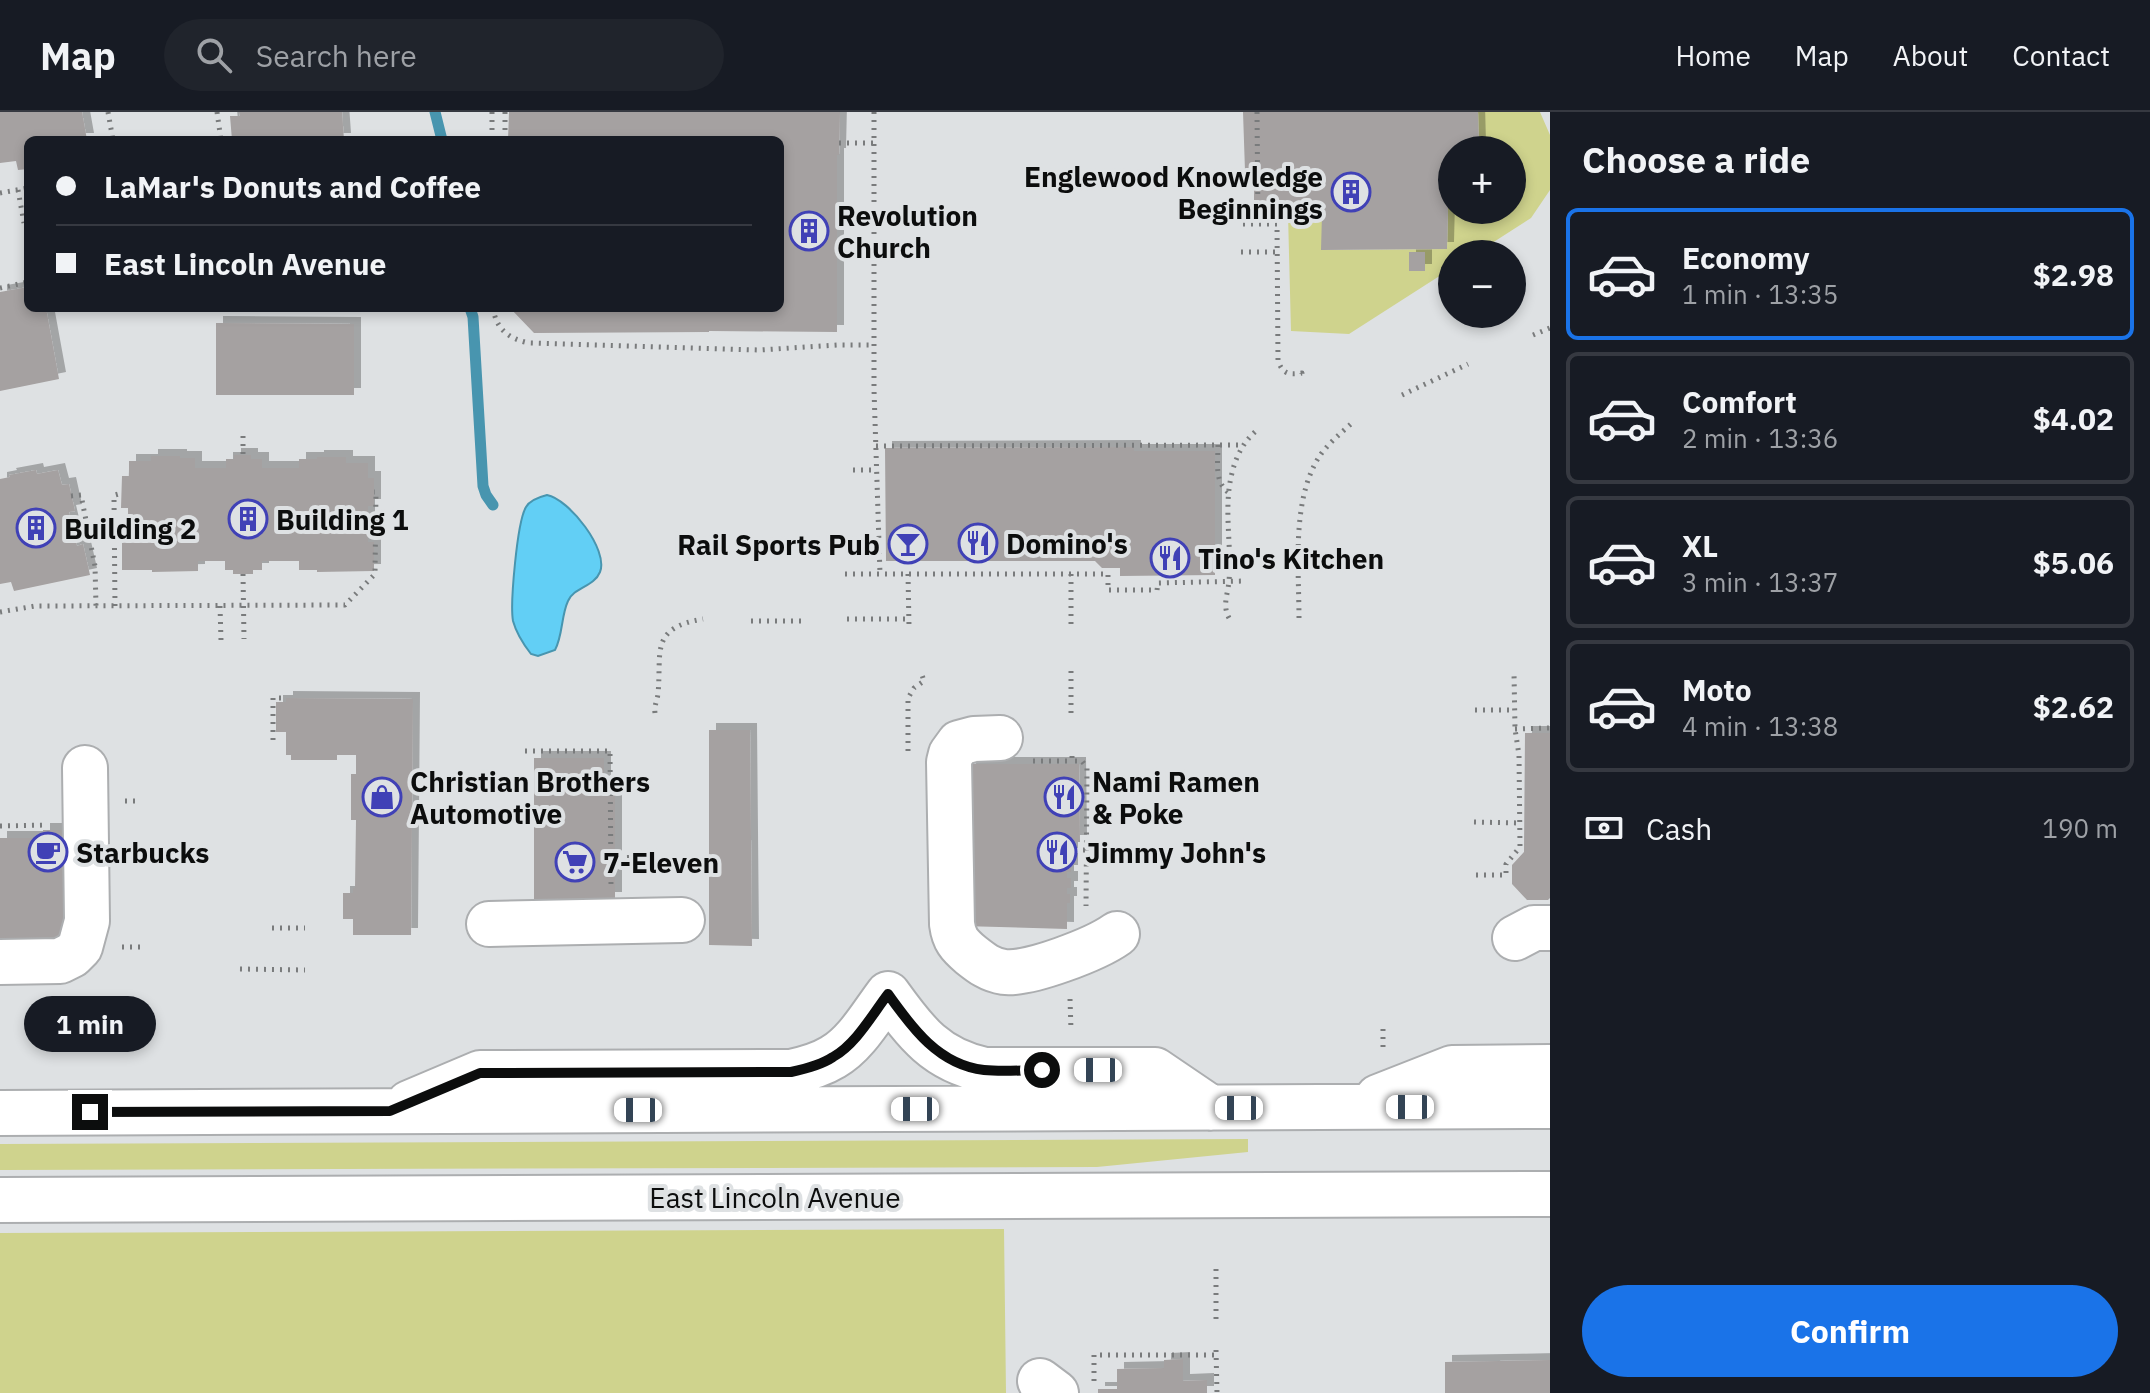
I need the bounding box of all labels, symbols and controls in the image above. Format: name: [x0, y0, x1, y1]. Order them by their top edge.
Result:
search box: [164, 19, 724, 91]
text: Map: [40, 31, 116, 80]
icon: search: [192, 33, 236, 77]
text: Search here: [256, 36, 417, 75]
text: Home: [1675, 37, 1751, 74]
text: Map: [1795, 37, 1849, 74]
text: About: [1893, 37, 1968, 74]
text: Contact: [2012, 37, 2110, 74]
map controls: [1438, 136, 1526, 328]
button: +: [1438, 136, 1526, 224]
text: Choose a ride: [1582, 136, 1810, 183]
place label: Englewood Knowledge Beginnings: [1024, 158, 1323, 227]
text: LaMar's Donuts and Coffee: [104, 167, 481, 206]
building icon: Englewood Knowledge Beginnings: [1330, 171, 1372, 213]
place label: Revolution Church: [837, 197, 978, 266]
building icon: Revolution Church: [788, 210, 830, 252]
icon: car: [1586, 238, 1658, 310]
text: Economy: [1682, 238, 1810, 277]
button: −: [1438, 240, 1526, 328]
text: East Lincoln Avenue: [104, 244, 386, 283]
text: $2.98: [2033, 255, 2114, 294]
text: 1 min · 13:35: [1682, 277, 1838, 311]
icon: car: [1586, 382, 1658, 454]
text: Comfort: [1682, 382, 1797, 421]
text: $4.02: [2033, 399, 2114, 438]
text: 2 min · 13:36: [1682, 421, 1838, 455]
building icon: Building 1: [227, 498, 269, 540]
place label: Building 1: [276, 501, 409, 538]
building icon: Building 2: [15, 507, 57, 549]
place label: Building 2: [64, 510, 196, 547]
restaurant icon: Domino's: [957, 522, 999, 564]
bar icon: Rail Sports Pub: [887, 523, 929, 565]
place label: Domino's: [1006, 525, 1128, 562]
place label: Rail Sports Pub: [677, 526, 880, 563]
icon: car: [1586, 526, 1658, 598]
text: XL: [1682, 526, 1718, 565]
restaurant icon: Tino's Kitchen: [1149, 537, 1191, 579]
place label: Tino's Kitchen: [1198, 540, 1384, 577]
text: $5.06: [2033, 543, 2114, 582]
text: 3 min · 13:37: [1682, 565, 1838, 599]
icon: car: [1586, 670, 1658, 742]
text: Moto: [1682, 670, 1752, 709]
text: $2.62: [2033, 687, 2114, 726]
text: 4 min · 13:38: [1682, 709, 1838, 743]
place label: Christian Brothers Automotive: [410, 763, 650, 832]
place label: Nami Ramen & Poke: [1092, 763, 1260, 832]
shop icon: Christian Brothers Automotive: [361, 776, 403, 818]
restaurant icon: Nami Ramen & Poke: [1043, 776, 1085, 818]
icon: cash: [1582, 806, 1626, 850]
text: Cash: [1646, 809, 1712, 848]
text: 190 m: [2042, 811, 2118, 845]
cafe icon: Starbucks: [27, 831, 69, 873]
restaurant icon: Jimmy John's: [1036, 831, 1078, 873]
place label: Starbucks: [76, 834, 209, 871]
place label: Jimmy John's: [1085, 834, 1266, 871]
supermarket icon: 7-Eleven: [554, 841, 596, 883]
place label: 7-Eleven: [603, 844, 719, 881]
callout: 1 min: [24, 996, 156, 1052]
text: 1 min: [56, 1007, 124, 1041]
route start: [1024, 1052, 1060, 1088]
car: [1074, 1058, 1122, 1082]
route end: [72, 1094, 108, 1130]
car: [1386, 1095, 1434, 1119]
car: [1215, 1096, 1263, 1120]
car: [891, 1097, 939, 1121]
car: [614, 1098, 662, 1122]
street label: East Lincoln Avenue: [649, 1179, 901, 1216]
button: Confirm: [1582, 1285, 2118, 1377]

